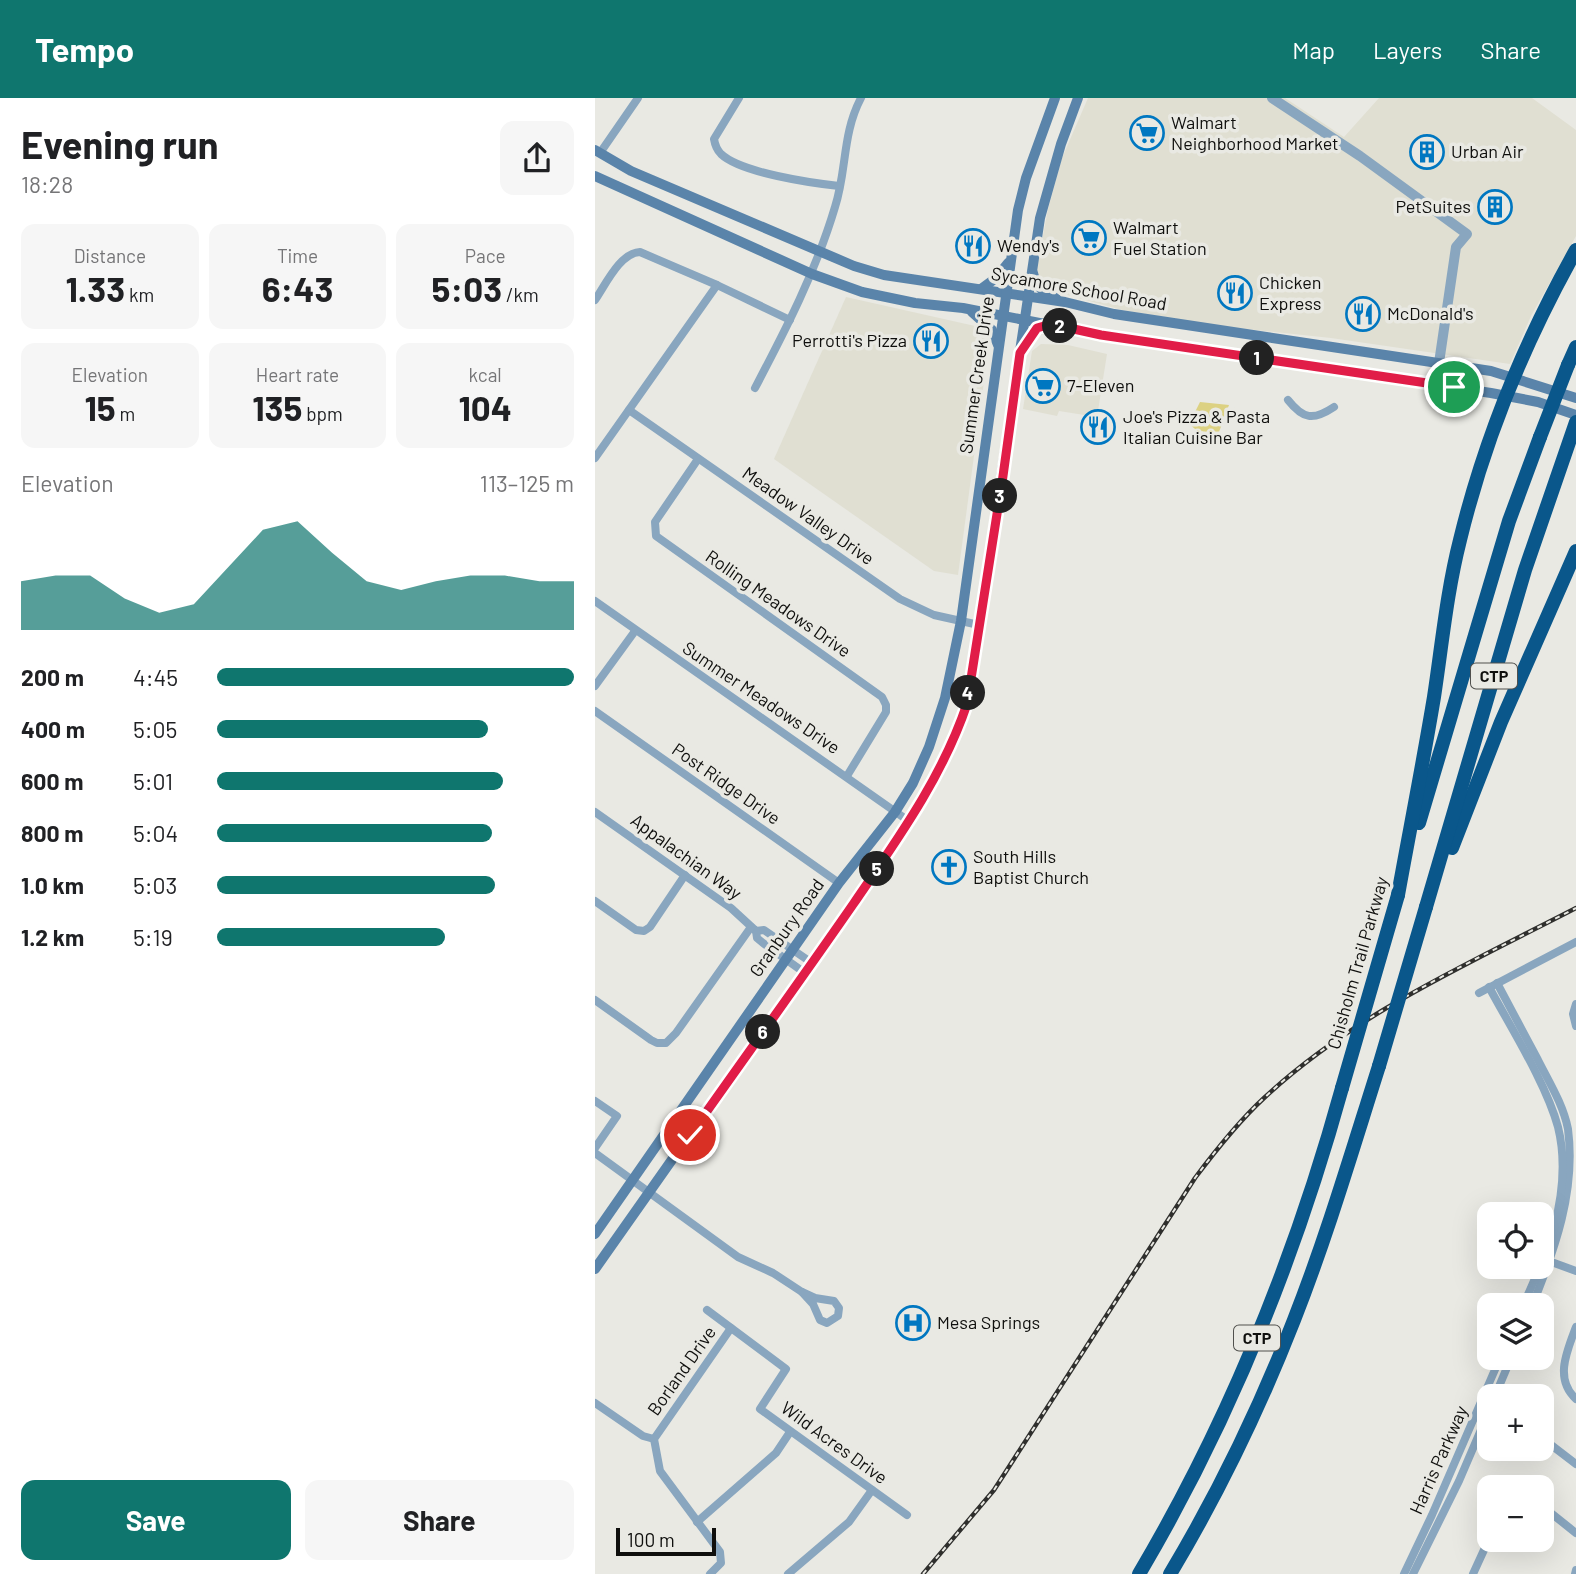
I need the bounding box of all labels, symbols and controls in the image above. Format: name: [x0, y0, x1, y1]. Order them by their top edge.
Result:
text: Tempo: [35, 29, 134, 69]
text: Map: [1292, 35, 1335, 64]
text: Layers: [1373, 35, 1442, 64]
text: Share: [1480, 35, 1541, 64]
place label: Walmart Neighborhood Market: [1171, 111, 1339, 154]
supermarket icon: Walmart Neighborhood Market: [1128, 114, 1166, 152]
text: Evening run: [21, 121, 219, 167]
button: share: [500, 121, 574, 195]
building icon: Urban Air: [1408, 133, 1446, 171]
place label: Urban Air: [1451, 140, 1524, 162]
text: 18:28: [21, 170, 73, 198]
building icon: PetSuites: [1476, 188, 1514, 226]
place label: PetSuites: [1396, 195, 1471, 217]
place label: Walmart Fuel Station: [1113, 216, 1207, 259]
supermarket icon: Walmart Fuel Station: [1070, 219, 1108, 257]
restaurant icon: Wendy's: [954, 227, 992, 265]
place label: Wendy's: [997, 234, 1060, 256]
text: Distance: [74, 244, 146, 267]
text: Time: [277, 244, 318, 267]
text: Pace: [465, 244, 506, 267]
street label: Sycamore School Road: [990, 262, 1169, 314]
text: 1.33: [65, 267, 125, 309]
text: 6:43: [262, 267, 333, 309]
text: 5:03: [432, 267, 502, 309]
place label: Chicken Express: [1259, 271, 1322, 314]
restaurant icon: Chicken Express: [1216, 274, 1254, 312]
text: km: [125, 283, 154, 306]
text: /km: [502, 283, 539, 306]
street label: Summer Creek Drive: [954, 295, 998, 455]
restaurant icon: McDonald's: [1344, 295, 1382, 333]
place label: McDonald's: [1387, 302, 1474, 324]
pin: 2: [1043, 308, 1077, 344]
text: 2: [1054, 314, 1065, 337]
restaurant icon: Perrotti's Pizza: [912, 322, 950, 360]
place label: Perrotti's Pizza: [792, 329, 907, 351]
pin: 1: [1239, 341, 1275, 376]
text: 1: [1253, 346, 1260, 369]
pin: [1424, 357, 1484, 417]
text: Elevation: [72, 363, 148, 386]
text: Heart rate: [256, 363, 339, 386]
text: kcal: [469, 363, 502, 386]
supermarket icon: 7-Eleven: [1024, 367, 1062, 405]
icon: arrive: [1435, 368, 1473, 406]
place label: 7-Eleven: [1067, 374, 1135, 396]
text: 15: [84, 386, 116, 428]
text: 135: [252, 386, 302, 428]
text: 104: [458, 386, 512, 428]
text: m: [116, 402, 135, 425]
text: bpm: [302, 402, 343, 425]
place label: Joe's Pizza & Pasta Italian Cuisine Bar: [1123, 405, 1270, 448]
restaurant icon: Joe's Pizza & Pasta Italian Cuisine Bar: [1079, 408, 1117, 446]
street label: Meadow Valley Drive: [738, 461, 879, 569]
text: Elevation: [21, 469, 114, 497]
text: 113–125 m: [480, 469, 574, 497]
pin: 3: [983, 478, 1017, 514]
text: 3: [994, 484, 1005, 507]
street label: Rolling Meadows Drive: [702, 545, 855, 662]
street label: Summer Meadows Drive: [679, 636, 844, 758]
text: 200 m: [21, 663, 84, 691]
text: 4:45: [133, 663, 178, 691]
road number: CTP: [1471, 664, 1517, 688]
pin: 4: [951, 676, 985, 710]
text: 4: [962, 681, 973, 704]
text: 400 m: [21, 715, 85, 743]
text: 5:05: [133, 715, 177, 743]
street label: Post Ridge Drive: [668, 738, 785, 829]
text: 600 m: [21, 767, 83, 795]
text: 5:01: [133, 767, 173, 795]
street label: Appalachian Way: [627, 809, 746, 904]
text: 800 m: [21, 819, 83, 847]
text: 5:04: [133, 819, 178, 847]
place label: South Hills Baptist Church: [973, 845, 1089, 888]
church icon: South Hills Baptist Church: [930, 848, 968, 886]
pin: 5: [859, 852, 895, 886]
text: 5: [871, 857, 882, 880]
text: 1.0 km: [21, 871, 84, 899]
text: 5:03: [133, 871, 177, 899]
street label: Granbury Road: [744, 874, 828, 981]
street label: Chisholm Trail Parkway: [1322, 874, 1392, 1052]
text: 1.2 km: [21, 923, 84, 951]
text: 5:19: [133, 923, 173, 951]
pin: 6: [745, 1014, 781, 1049]
text: 6: [757, 1020, 768, 1043]
pin: [660, 1105, 720, 1165]
icon: check: [671, 1116, 709, 1154]
map controls: [1477, 1202, 1554, 1552]
button: locate: [1477, 1202, 1554, 1279]
button: layers: [1477, 1293, 1554, 1370]
hospital icon: Mesa Springs: [894, 1304, 932, 1342]
place label: Mesa Springs: [937, 1311, 1040, 1333]
street label: Borland Drive: [642, 1321, 720, 1419]
road number: CTP: [1234, 1326, 1280, 1350]
button: +: [1477, 1384, 1554, 1461]
street label: Wild Acres Drive: [777, 1396, 892, 1488]
street label: Harris Parkway: [1404, 1402, 1472, 1517]
button: −: [1477, 1475, 1554, 1552]
button: Save: [21, 1480, 291, 1560]
button: Share: [305, 1480, 574, 1560]
scale bar: [616, 1525, 716, 1557]
text: 100 m: [627, 1528, 675, 1551]

